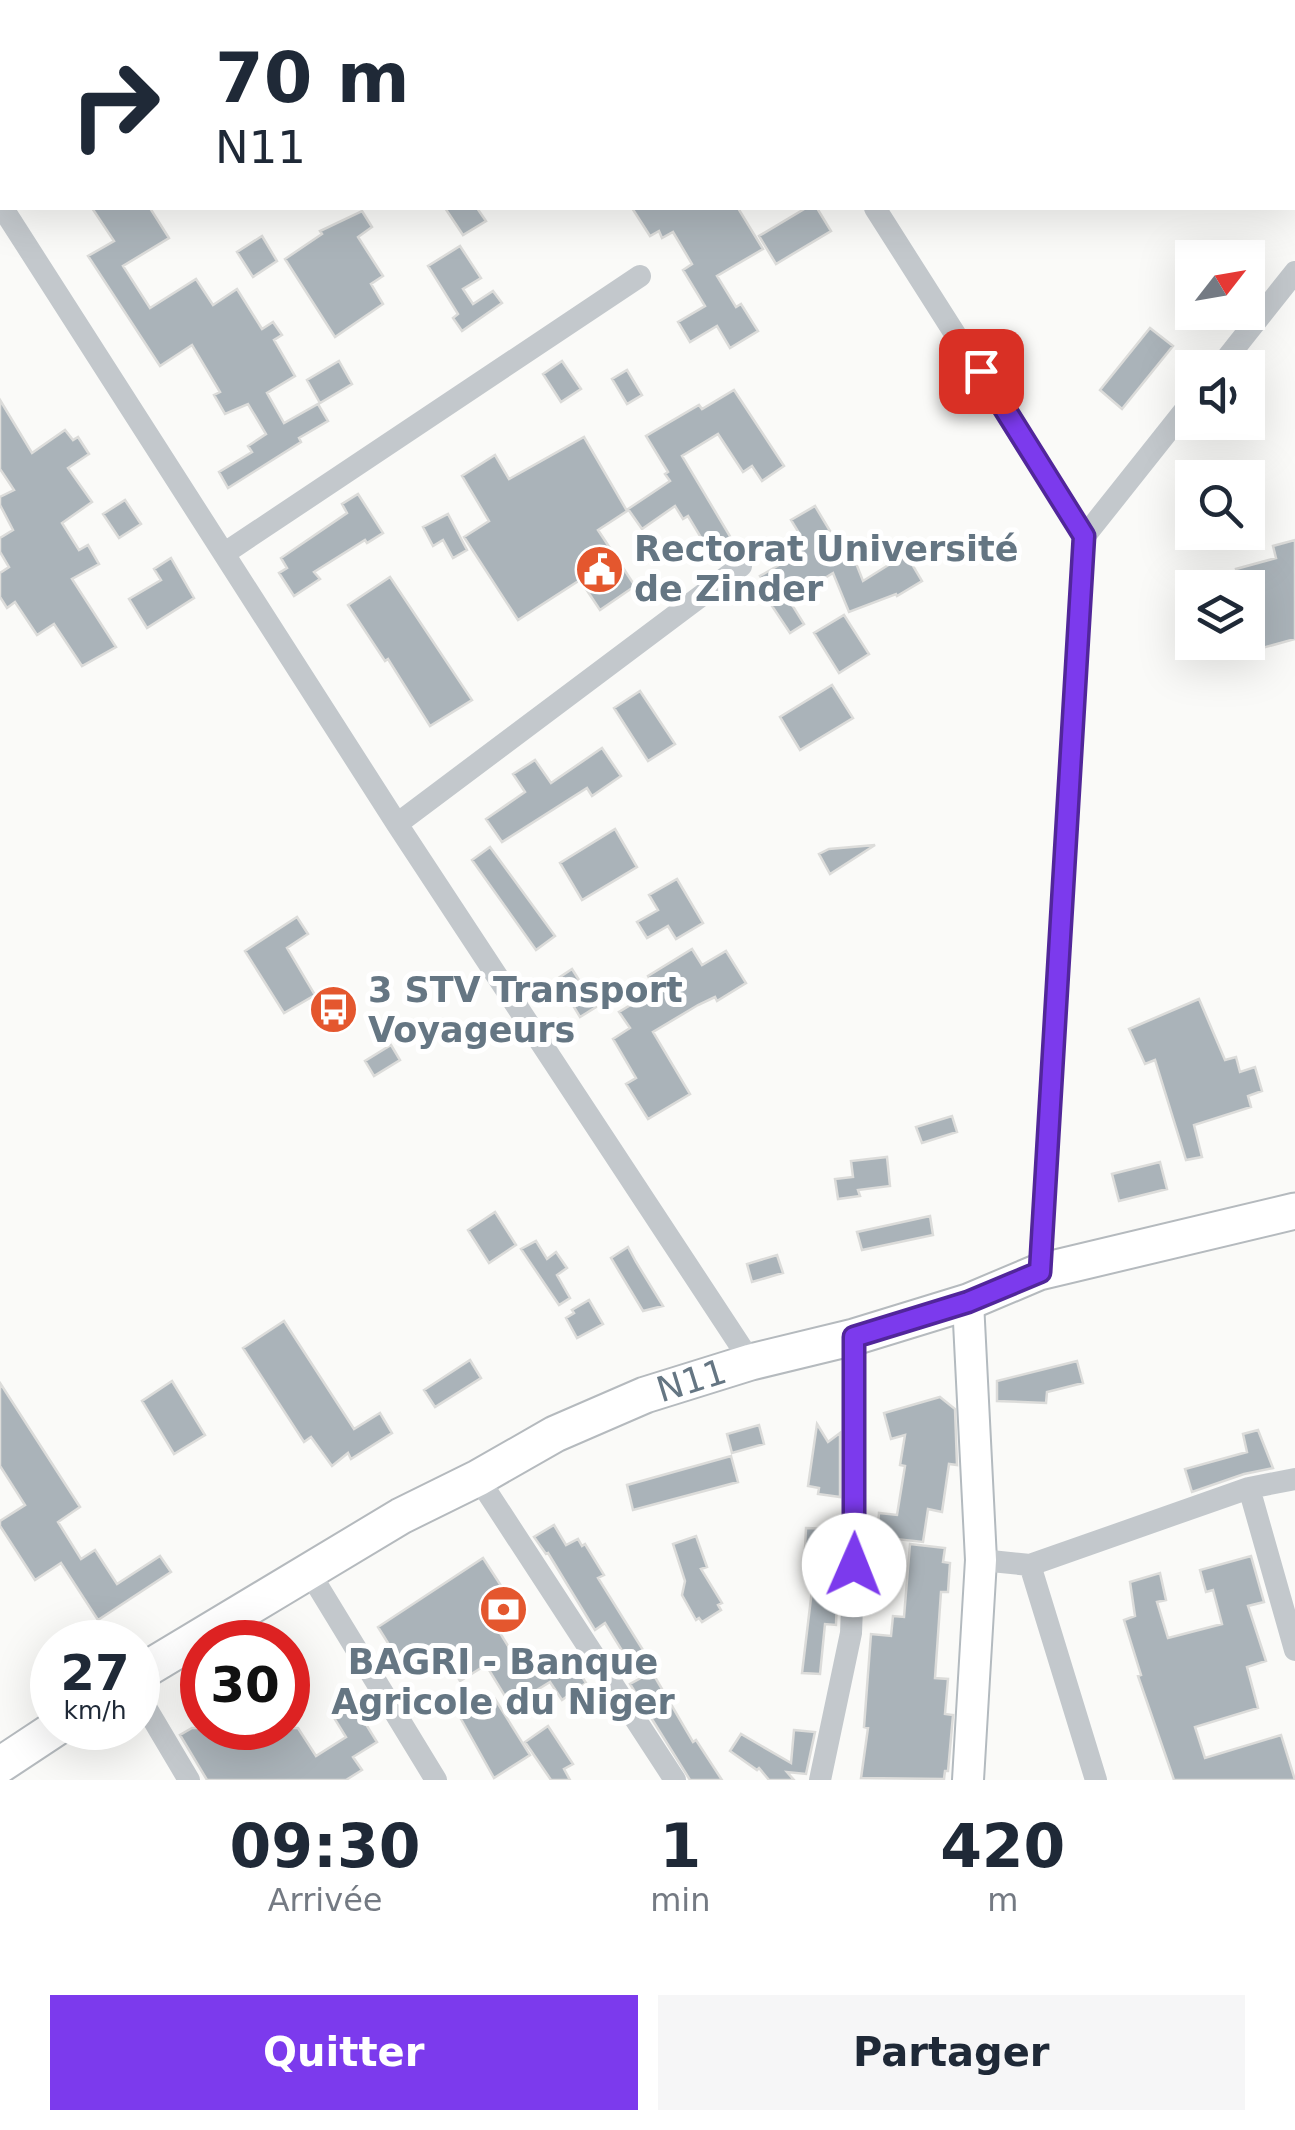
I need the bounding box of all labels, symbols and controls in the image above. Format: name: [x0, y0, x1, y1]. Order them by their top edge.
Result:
text: 70 m: [215, 37, 410, 119]
icon: right: [50, 40, 180, 170]
text: N11: [215, 121, 306, 174]
north arrow: [1175, 240, 1265, 330]
map controls: [1175, 240, 1265, 660]
pin: [939, 329, 1024, 414]
icon: arrive: [954, 344, 1009, 399]
button: sound: [1175, 350, 1265, 440]
button: search: [1175, 460, 1265, 550]
place label: Rectorat Université de Zinder: [634, 529, 1018, 609]
public building icon: Rectorat Université de Zinder: [573, 543, 625, 595]
button: layers: [1175, 570, 1265, 660]
place label: 3 STV Transport Voyageurs: [368, 970, 683, 1050]
bus stop icon: 3 STV Transport Voyageurs: [307, 984, 359, 1036]
street label: N11: [652, 1351, 731, 1410]
position arrow: [802, 1513, 906, 1617]
bank icon: BAGRI - Banque Agricole du Niger: [477, 1584, 529, 1636]
speed limit sign: 30: [180, 1620, 310, 1750]
place label: BAGRI - Banque Agricole du Niger: [331, 1642, 676, 1722]
text: 27: [60, 1644, 130, 1702]
text: km/h: [63, 1696, 127, 1725]
text: 09:30: [230, 1811, 421, 1881]
text: 1: [659, 1811, 701, 1881]
text: 420: [940, 1811, 1065, 1881]
text: Arrivée: [268, 1881, 383, 1919]
text: min: [650, 1881, 711, 1919]
text: m: [987, 1881, 1018, 1919]
button: Quitter: [50, 1995, 638, 2110]
button: Partager: [658, 1995, 1245, 2110]

